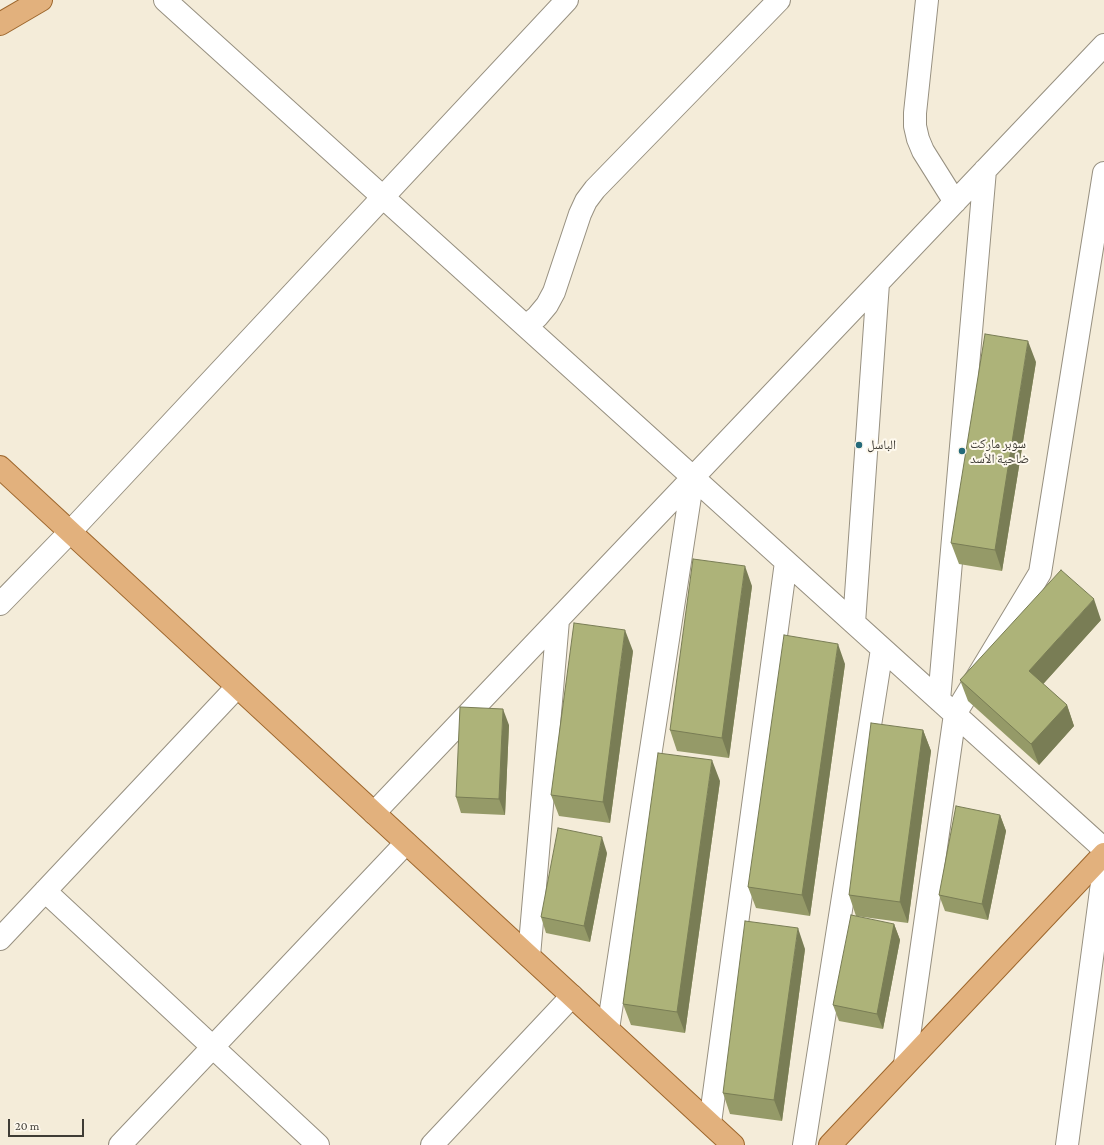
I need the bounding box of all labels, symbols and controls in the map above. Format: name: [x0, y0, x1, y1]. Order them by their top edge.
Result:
place label: سوبر ماركت ضاحية الأسد: [970, 436, 1029, 467]
place label: الباسل: [867, 437, 896, 453]
marker: الباسل: [854, 440, 864, 450]
marker: سوبر ماركت ضاحية الأسد: [957, 446, 967, 456]
scale bar: [10, 1111, 86, 1137]
text: 20 m: [15, 1119, 39, 1133]

